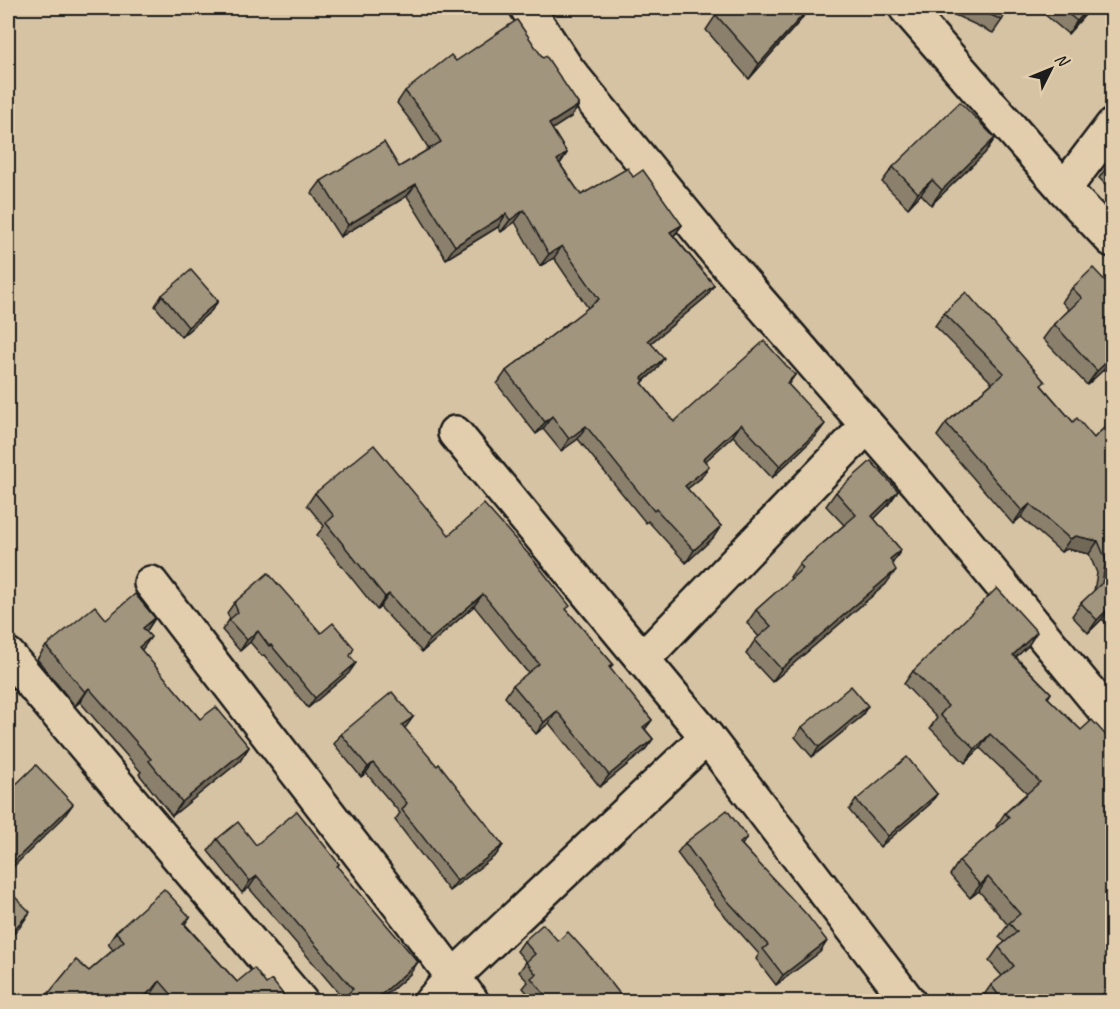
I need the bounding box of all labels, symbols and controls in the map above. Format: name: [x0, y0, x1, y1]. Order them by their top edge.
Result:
north arrow: [1021, 39, 1081, 99]
text: N: [1051, 49, 1074, 72]

